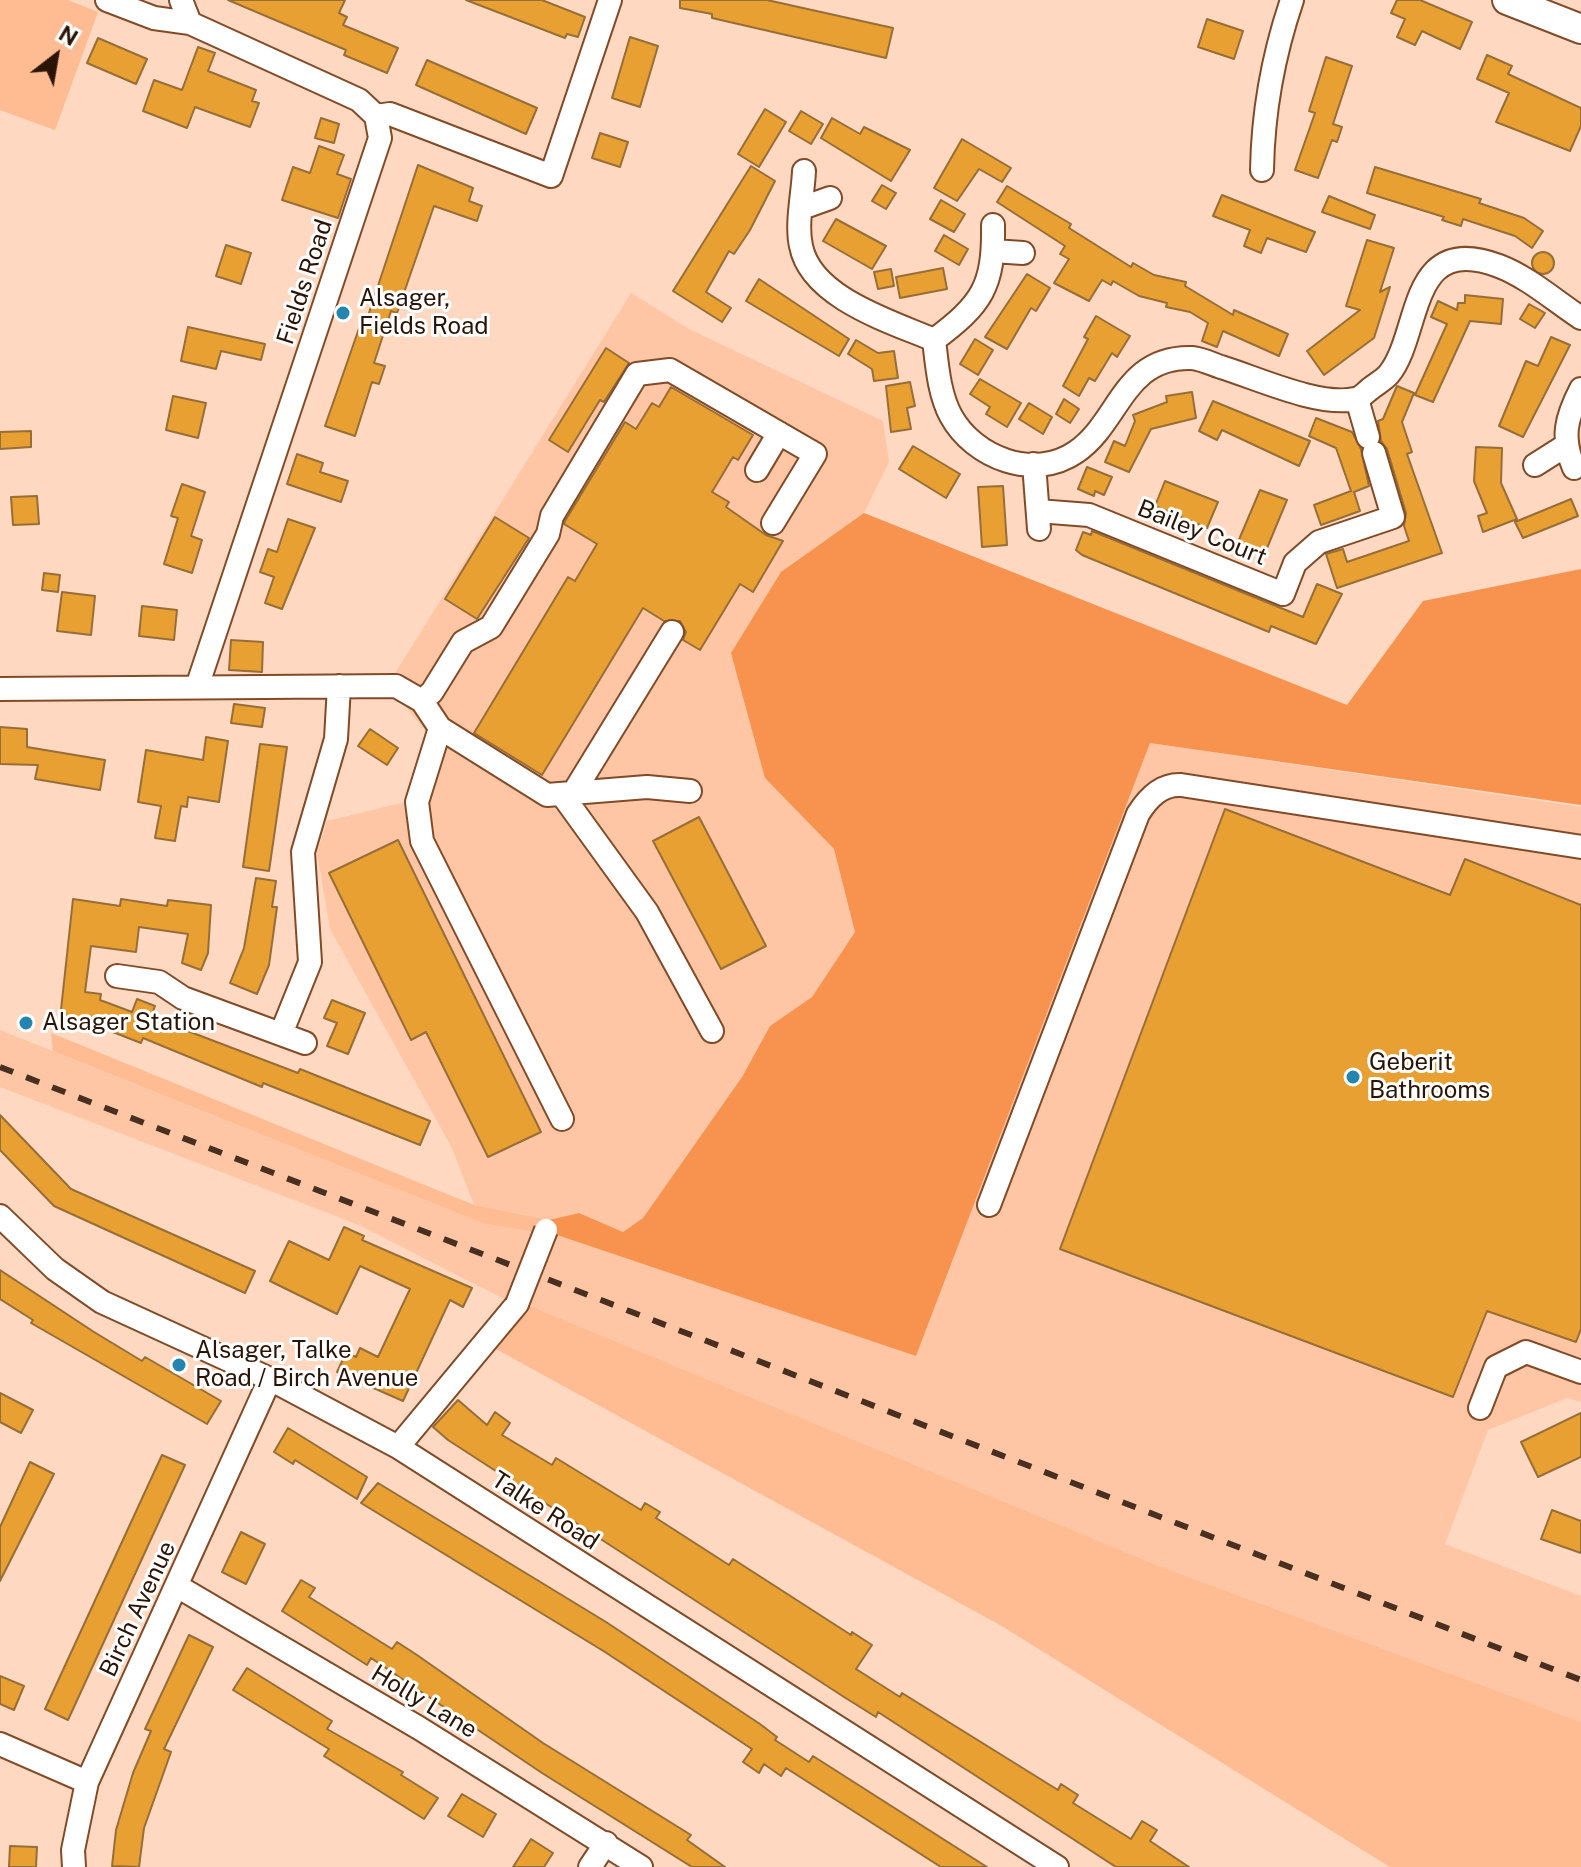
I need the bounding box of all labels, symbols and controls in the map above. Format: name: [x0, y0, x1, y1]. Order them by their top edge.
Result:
north arrow: [16, 16, 96, 96]
text: N: [54, 20, 82, 51]
street label: Fields Road: [271, 216, 339, 348]
place label: Alsager, Fields Road: [359, 285, 489, 341]
marker: Alsager, Fields Road: [334, 304, 352, 322]
street label: Bailey Court: [1133, 494, 1271, 572]
place label: Alsager Station: [42, 1009, 215, 1037]
marker: Alsager Station: [17, 1014, 35, 1032]
place label: Geberit Bathrooms: [1369, 1049, 1490, 1105]
marker: Geberit Bathrooms: [1344, 1068, 1362, 1086]
place label: Alsager, Talke Road / Birch Avenue: [195, 1337, 418, 1393]
marker: Alsager, Talke Road / Birch Avenue: [170, 1356, 188, 1374]
street label: Talke Road: [486, 1466, 604, 1556]
street label: Birch Avenue: [94, 1537, 182, 1681]
street label: Holly Lane: [366, 1659, 482, 1745]

